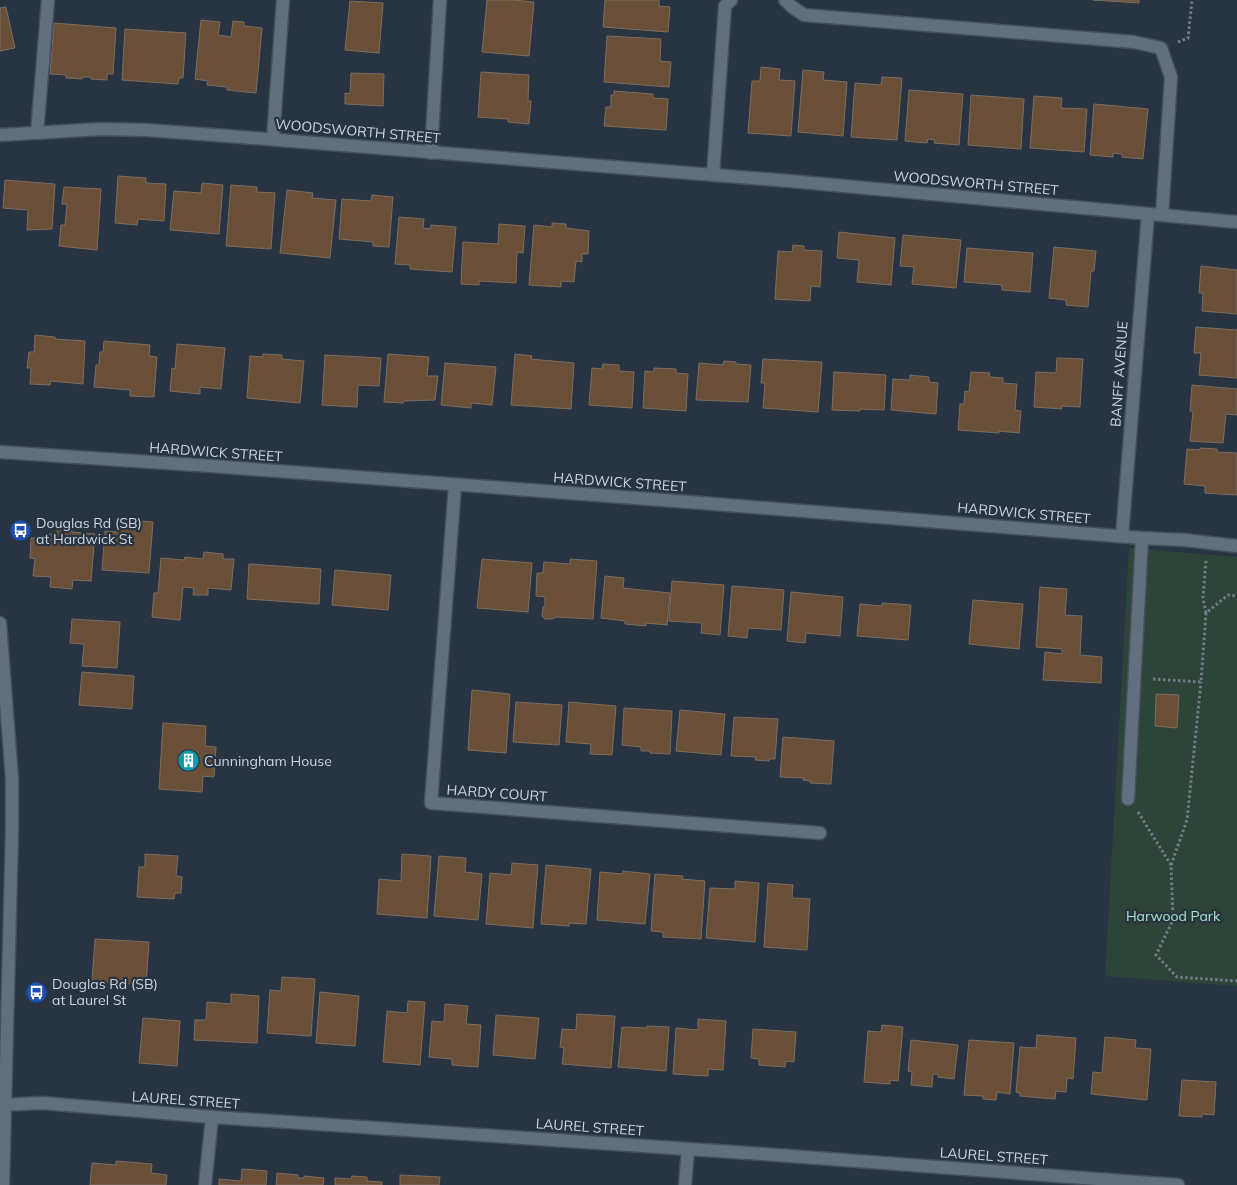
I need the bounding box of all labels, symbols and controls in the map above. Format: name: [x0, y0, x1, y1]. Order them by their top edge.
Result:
street label: WOODSWORTH STREET: [275, 115, 442, 147]
street label: WOODSWORTH STREET: [893, 167, 1060, 199]
street label: BANFF AVENUE: [1106, 321, 1132, 427]
street label: HARDWICK STREET: [149, 438, 284, 466]
street label: HARDWICK STREET: [553, 468, 688, 496]
street label: HARDWICK STREET: [957, 498, 1092, 528]
place label: Douglas Rd (SB) at Hardwick St: [36, 514, 142, 548]
bus stop icon: Douglas Rd (SB) at Hardwick St: [8, 519, 32, 543]
building icon: Cunningham House: [176, 749, 200, 773]
place label: Cunningham House: [204, 752, 332, 770]
street label: HARDY COURT: [446, 781, 548, 806]
park label: Harwood Park: [1126, 907, 1221, 925]
place label: Douglas Rd (SB) at Laurel St: [52, 975, 158, 1009]
bus stop icon: Douglas Rd (SB) at Laurel St: [24, 980, 48, 1004]
street label: LAUREL STREET: [131, 1087, 241, 1113]
street label: LAUREL STREET: [535, 1114, 645, 1140]
street label: LAUREL STREET: [939, 1143, 1049, 1169]

